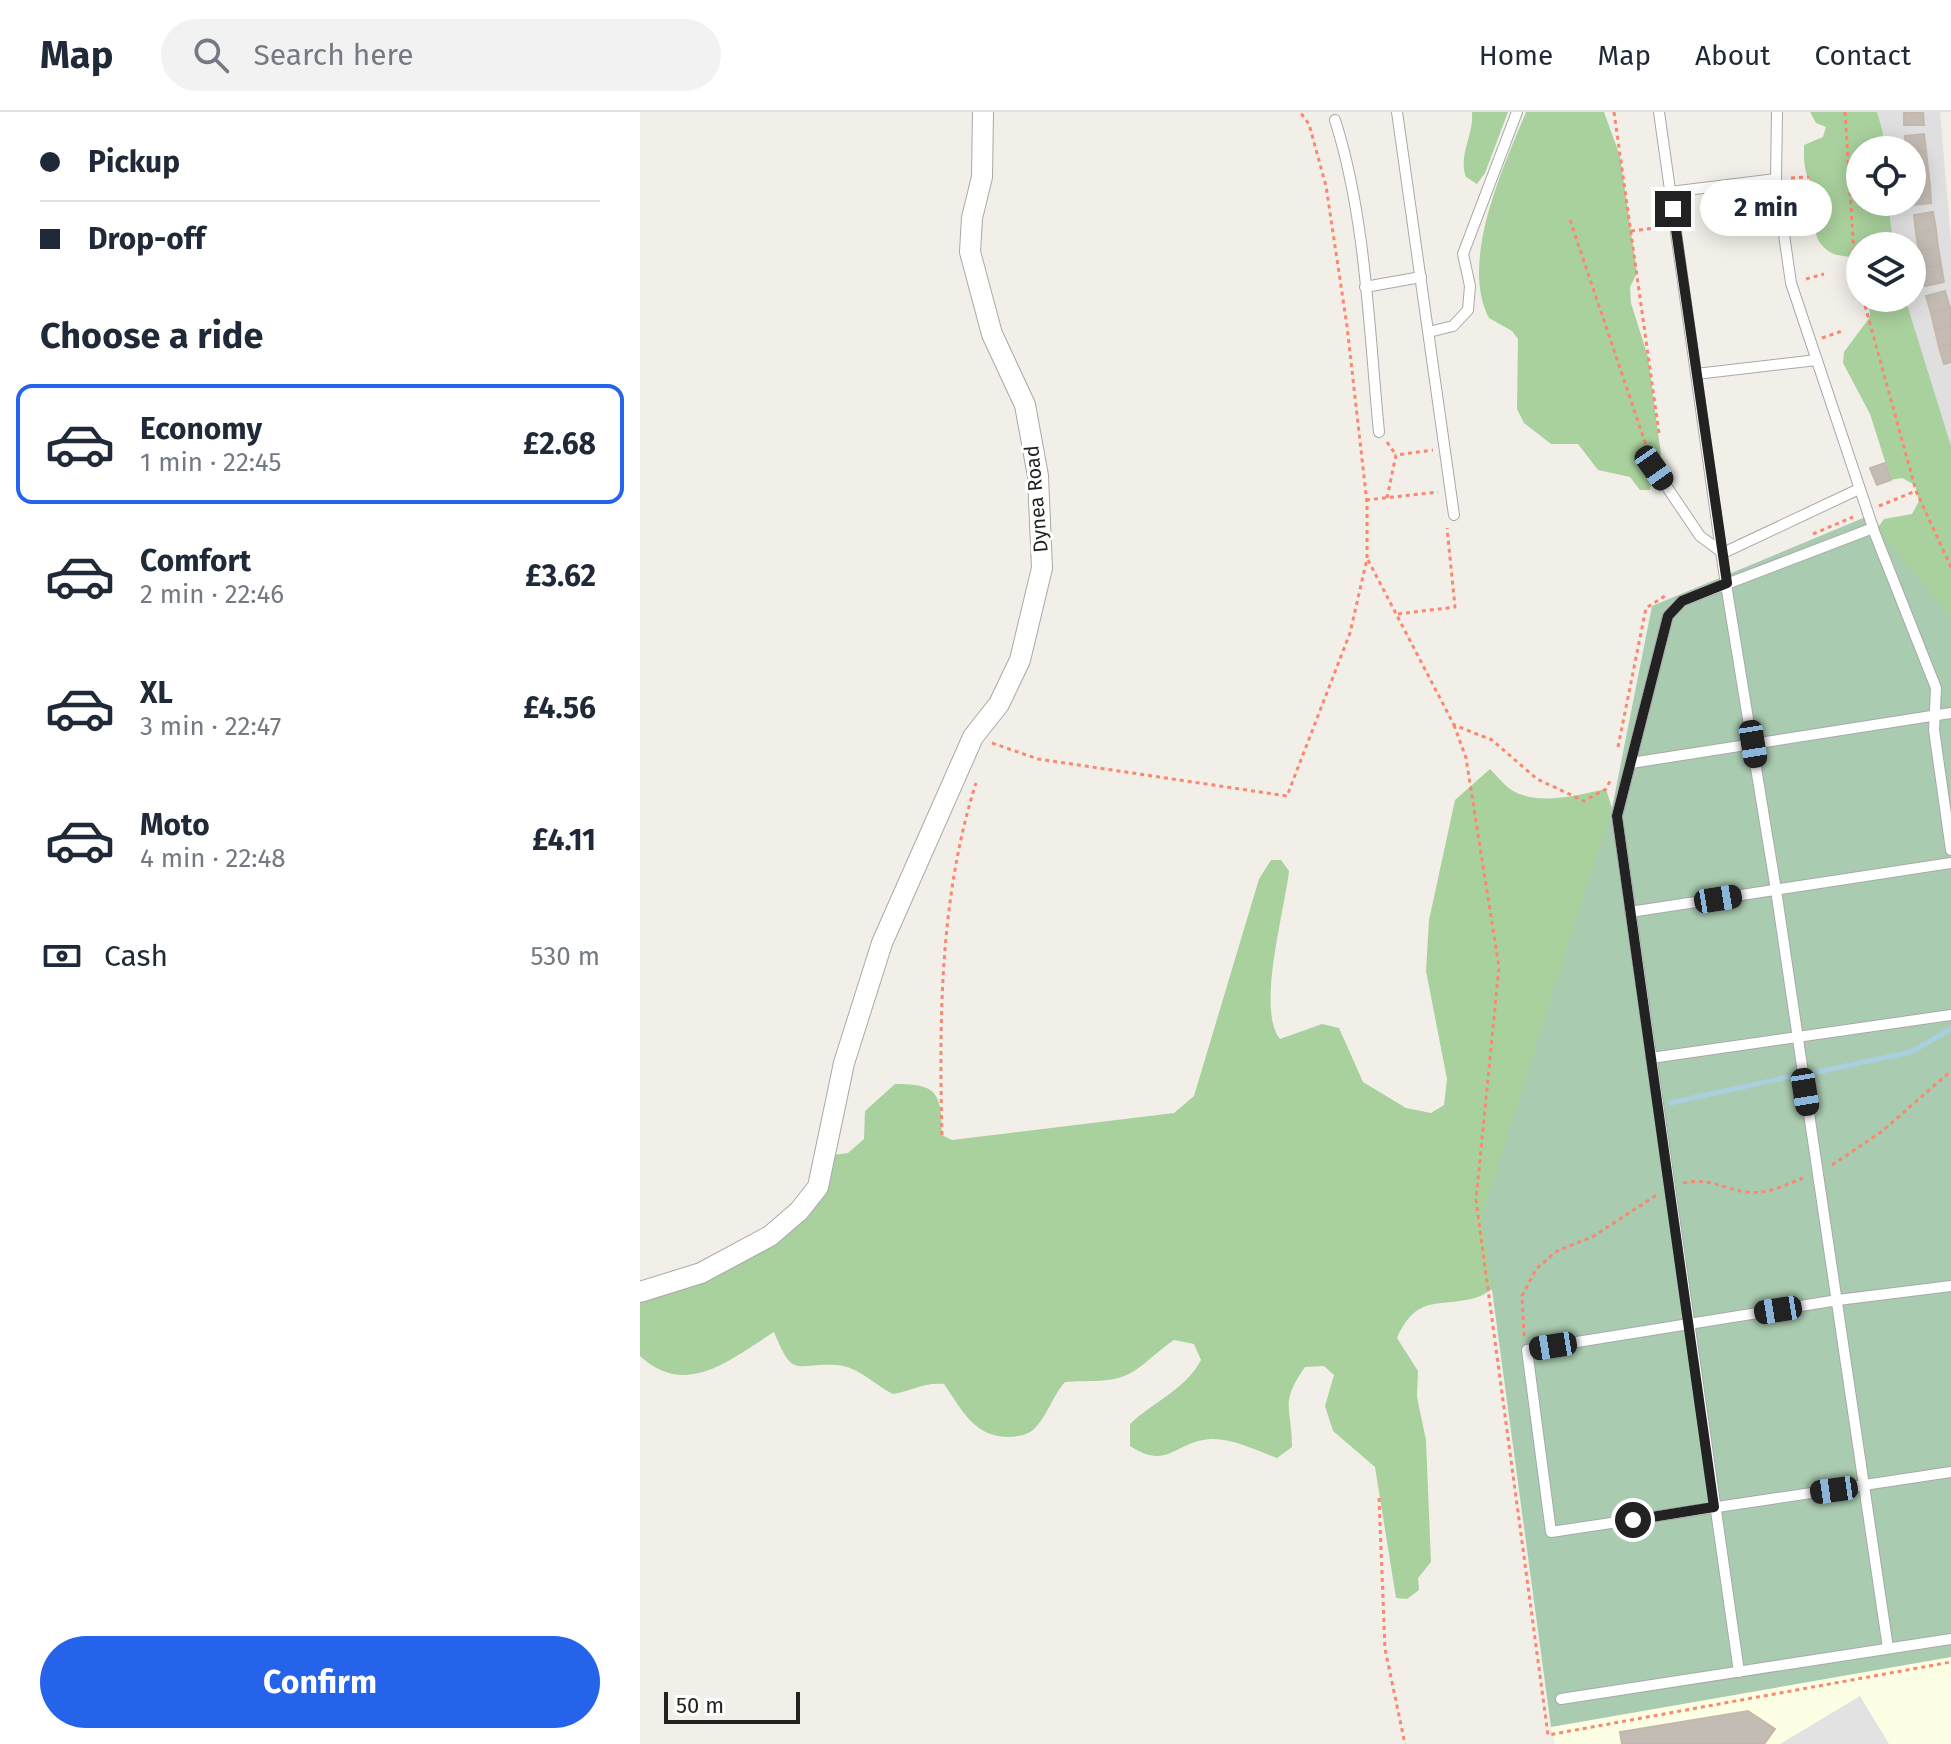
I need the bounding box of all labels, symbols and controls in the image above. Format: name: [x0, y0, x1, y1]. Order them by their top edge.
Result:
search box: [161, 19, 721, 91]
text: Map: [40, 32, 113, 78]
icon: search: [189, 33, 233, 77]
text: Search here: [253, 37, 414, 73]
text: Home: [1479, 39, 1553, 72]
text: Map: [1597, 39, 1651, 72]
text: About: [1695, 39, 1770, 72]
text: Contact: [1814, 39, 1911, 72]
map controls: [1846, 136, 1926, 312]
button: locate: [1846, 136, 1926, 216]
text: Pickup: [88, 144, 180, 180]
callout: 2 min: [1701, 181, 1833, 237]
route end: [1655, 191, 1691, 227]
text: 2 min: [1734, 192, 1798, 223]
text: Drop-off: [88, 221, 205, 257]
button: layers: [1846, 232, 1926, 312]
text: Choose a ride: [40, 314, 263, 358]
icon: car: [44, 408, 116, 480]
text: Economy: [140, 411, 262, 447]
text: £2.68: [523, 426, 596, 462]
car: [1630, 441, 1678, 495]
street label: Dynea Road: [1019, 444, 1053, 554]
text: 1 min · 22:45: [140, 447, 281, 478]
icon: car: [44, 540, 116, 612]
text: Comfort: [140, 543, 251, 579]
text: £3.62: [525, 558, 596, 594]
text: 2 min · 22:46: [140, 579, 284, 610]
icon: car: [44, 672, 116, 744]
text: XL: [140, 675, 173, 711]
text: £4.56: [523, 690, 596, 726]
text: 3 min · 22:47: [140, 711, 281, 742]
car: [1737, 718, 1769, 770]
icon: car: [44, 804, 116, 876]
text: Moto: [140, 807, 210, 843]
text: £4.11: [532, 822, 596, 858]
text: 4 min · 22:48: [140, 843, 286, 874]
car: [1692, 883, 1744, 915]
icon: cash: [40, 934, 84, 978]
text: Cash: [104, 938, 168, 974]
text: 530 m: [531, 941, 600, 972]
car: [1789, 1066, 1821, 1118]
car: [1752, 1294, 1804, 1326]
car: [1527, 1330, 1579, 1362]
car: [1809, 1475, 1859, 1505]
route start: [1615, 1502, 1651, 1538]
button: Confirm: [40, 1636, 600, 1728]
scale bar: [664, 1688, 800, 1724]
text: 50 m: [676, 1692, 724, 1719]

